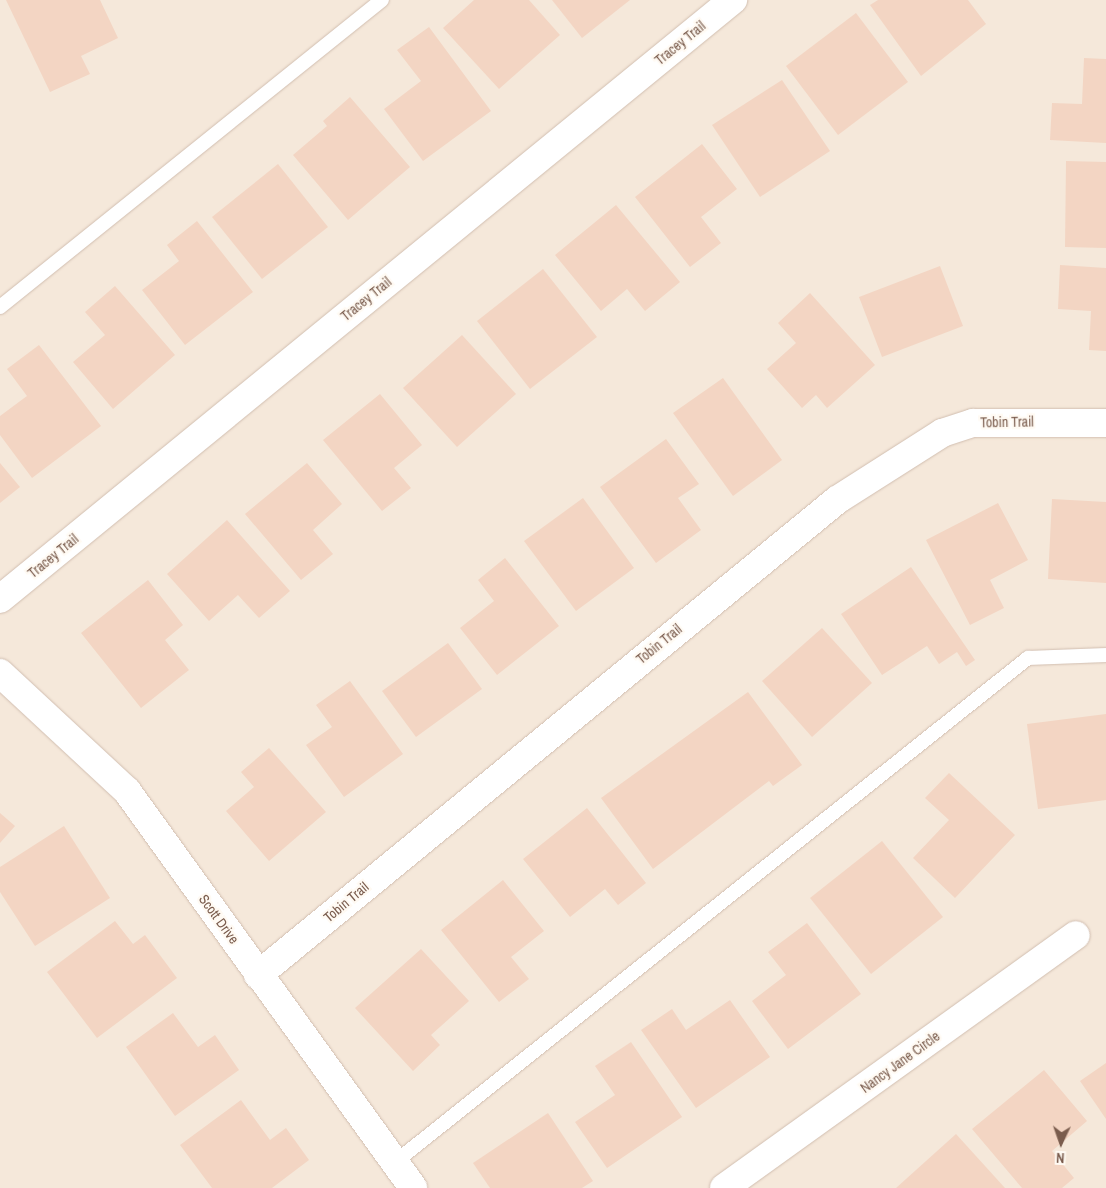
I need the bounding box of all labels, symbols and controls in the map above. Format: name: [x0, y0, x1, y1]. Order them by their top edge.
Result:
street label: Tracey Trail: [651, 17, 709, 69]
street label: Tracey Trail: [337, 273, 395, 325]
street label: Tobin Trail: [980, 413, 1034, 431]
street label: Tracey Trail: [24, 530, 82, 582]
street label: Tobin Trail: [633, 621, 685, 667]
street label: Tobin Trail: [320, 878, 372, 926]
street label: Scott Drive: [196, 891, 242, 947]
street label: Nancy Jane Circle: [857, 1028, 943, 1096]
north arrow: [1036, 1118, 1086, 1168]
text: N: [1056, 1149, 1065, 1167]

